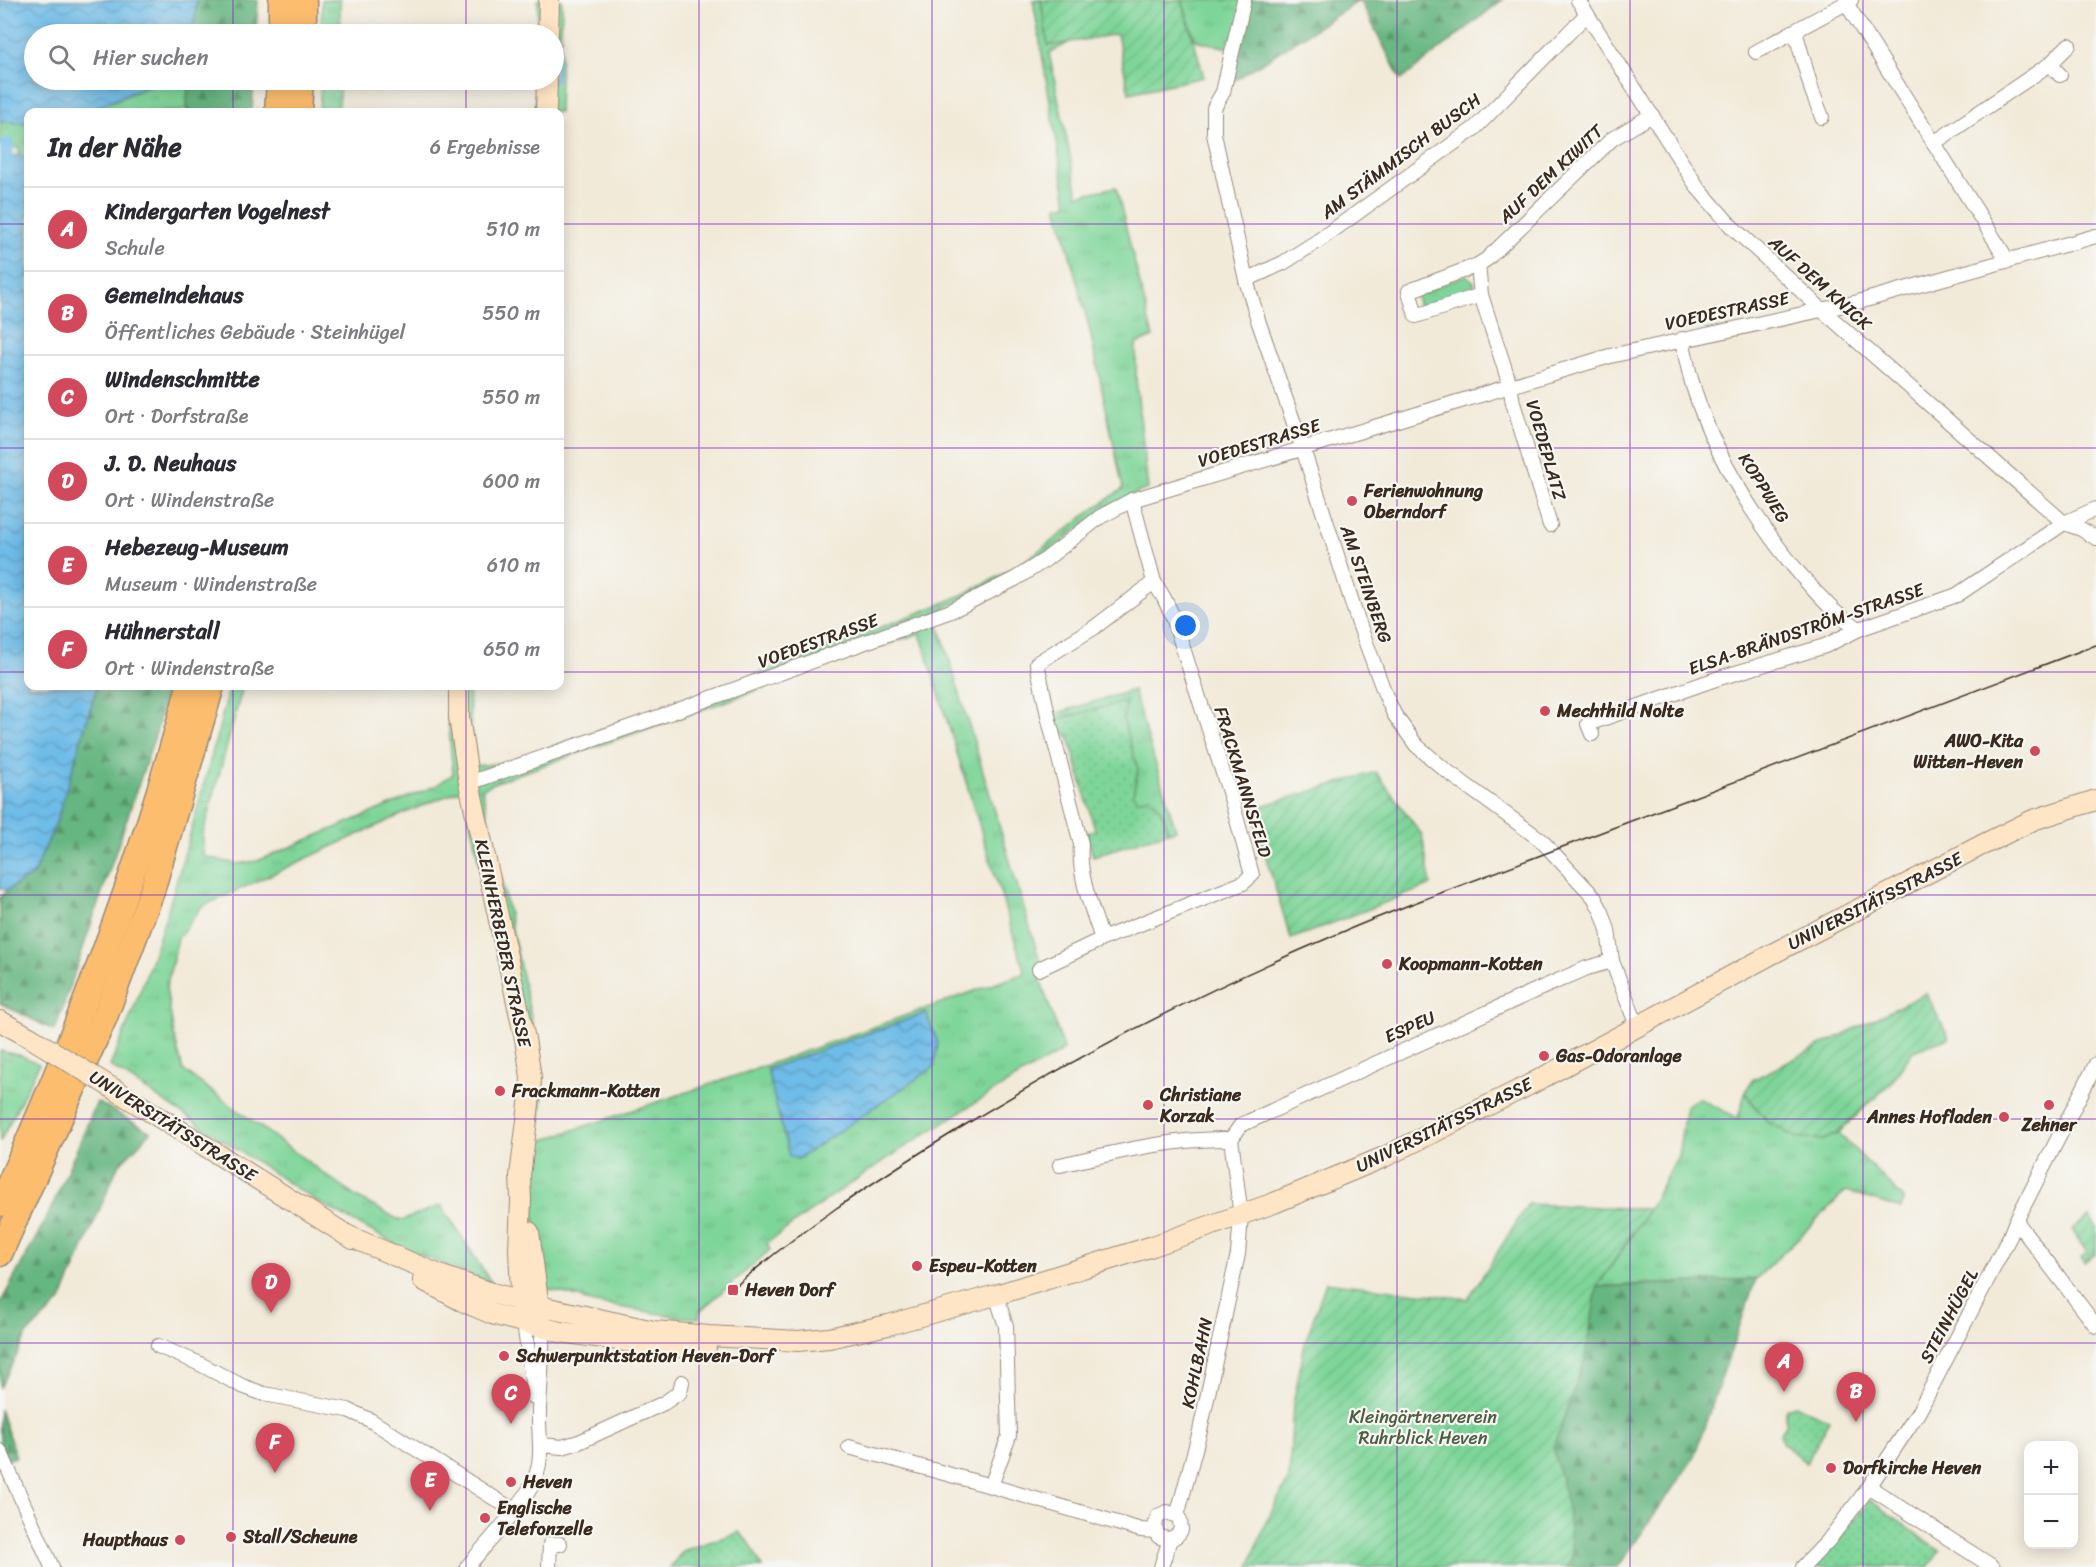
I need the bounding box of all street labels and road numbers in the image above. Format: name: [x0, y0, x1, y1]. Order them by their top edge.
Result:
street label: AM STÄMMISCH BUSCH: [1313, 84, 1489, 228]
street label: AUF DEM KIWITT: [1490, 116, 1612, 232]
street label: AUF DEM KNICK: [1760, 227, 1880, 339]
street label: VOEDESTRASSE: [1662, 282, 1793, 340]
street label: VOEDEPLATZ: [1516, 396, 1576, 505]
street label: VOEDESTRASSE: [1194, 409, 1325, 477]
street label: KOPPWEG: [1730, 446, 1798, 530]
street label: AM STEINBERG: [1331, 520, 1401, 648]
street label: ELSA-BRÄNDSTRÖM-STRASSE: [1684, 573, 1929, 684]
street label: VOEDESTRASSE: [753, 604, 884, 678]
street label: FRACKMANNSFELD: [1205, 702, 1281, 862]
street label: KLEINHERBEDER STRASSE: [465, 836, 541, 1051]
street label: UNIVERSITÄTSSTRASSE: [1782, 842, 1969, 959]
street label: ESPEU: [1379, 1002, 1441, 1052]
street label: UNIVERSITÄTSSTRASSE: [83, 1061, 264, 1191]
street label: UNIVERSITÄTSSTRASSE: [1350, 1068, 1539, 1182]
street label: STEINHÜGEL: [1911, 1262, 1988, 1369]
street label: KOHLBAHN: [1172, 1314, 1222, 1411]

